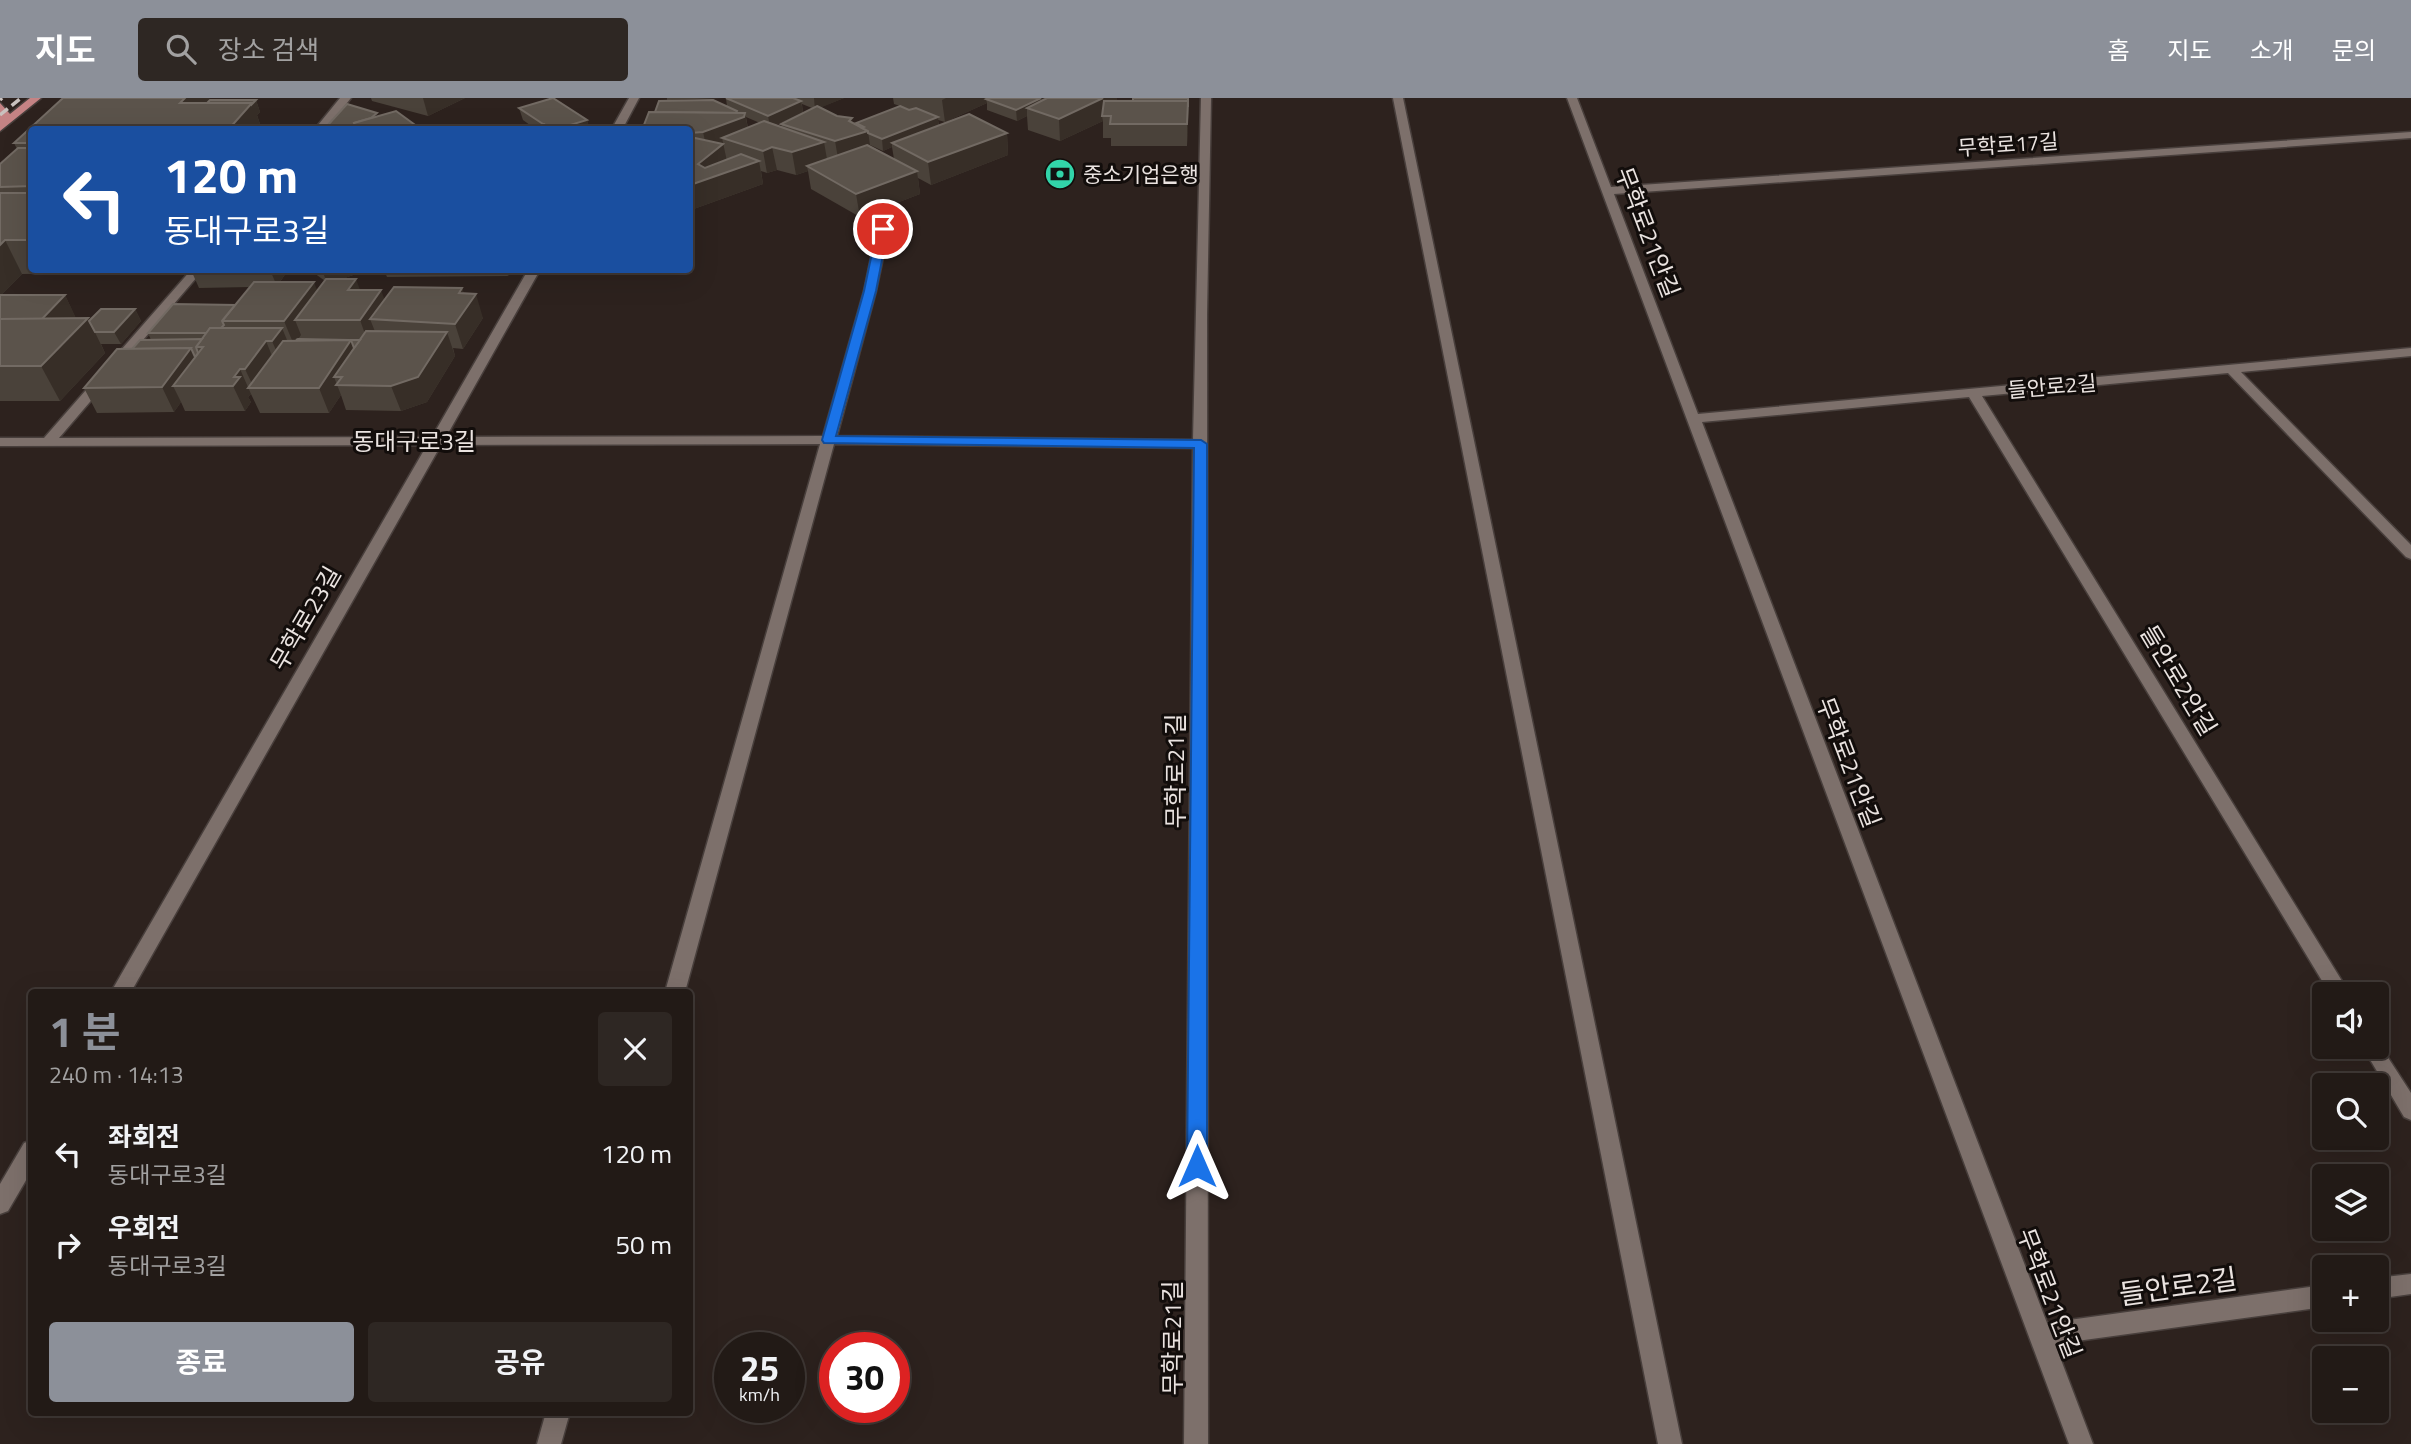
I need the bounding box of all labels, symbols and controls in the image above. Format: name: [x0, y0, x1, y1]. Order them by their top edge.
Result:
search box: [138, 18, 628, 81]
text: 지도: [35, 25, 96, 75]
icon: search: [162, 30, 200, 68]
text: 장소 검색: [218, 30, 319, 69]
text: 홈: [2107, 32, 2129, 68]
text: 지도: [2167, 32, 2212, 68]
text: 소개: [2250, 32, 2294, 68]
text: 문의: [2332, 32, 2376, 68]
street label: 무학로17길: [1957, 125, 2059, 163]
text: 120 m: [164, 137, 298, 212]
icon: left: [49, 154, 140, 245]
bank icon: 중소기업은행: [1043, 157, 1077, 191]
place label: 중소기업은행: [1083, 158, 1199, 190]
street label: 무학로21안길: [1607, 161, 1689, 303]
pin: [853, 199, 913, 259]
text: 동대구로3길: [164, 206, 329, 254]
icon: arrive: [864, 210, 902, 248]
street label: 들안로2길: [2006, 366, 2098, 406]
street label: 동대구로3길: [352, 423, 476, 459]
street label: 무학로23길: [261, 559, 349, 677]
street label: 들안로2안길: [2132, 618, 2226, 742]
street label: 무학로21안길: [1808, 691, 1890, 833]
street label: 무학로21길: [1157, 713, 1193, 829]
map controls: [2312, 982, 2389, 1423]
button: sound: [2312, 982, 2389, 1059]
text: 1 분: [49, 999, 120, 1063]
button: close: [598, 1012, 672, 1086]
text: 240 m · 14:13: [49, 1057, 184, 1092]
button: search: [2312, 1073, 2389, 1150]
text: 좌회전: [108, 1117, 180, 1156]
position arrow: [1160, 1129, 1234, 1203]
text: 120 m: [601, 1134, 672, 1173]
icon: left: [49, 1135, 87, 1173]
text: 동대구로3길: [108, 1157, 227, 1192]
button: layers: [2312, 1164, 2389, 1241]
text: 우회전: [108, 1208, 180, 1247]
street label: 무학로21안길: [2009, 1222, 2091, 1364]
text: 50 m: [615, 1225, 672, 1264]
icon: right: [49, 1226, 87, 1264]
text: 동대구로3길: [108, 1248, 227, 1283]
button: +: [2312, 1255, 2389, 1332]
street label: 들안로2길: [2116, 1256, 2240, 1316]
street label: 무학로21길: [1154, 1280, 1190, 1396]
button: 종료: [49, 1322, 354, 1402]
button: 공유: [368, 1322, 672, 1402]
speed limit sign: 30: [819, 1332, 910, 1423]
text: 25: [740, 1341, 779, 1395]
button: −: [2312, 1346, 2389, 1423]
text: km/h: [739, 1381, 780, 1408]

